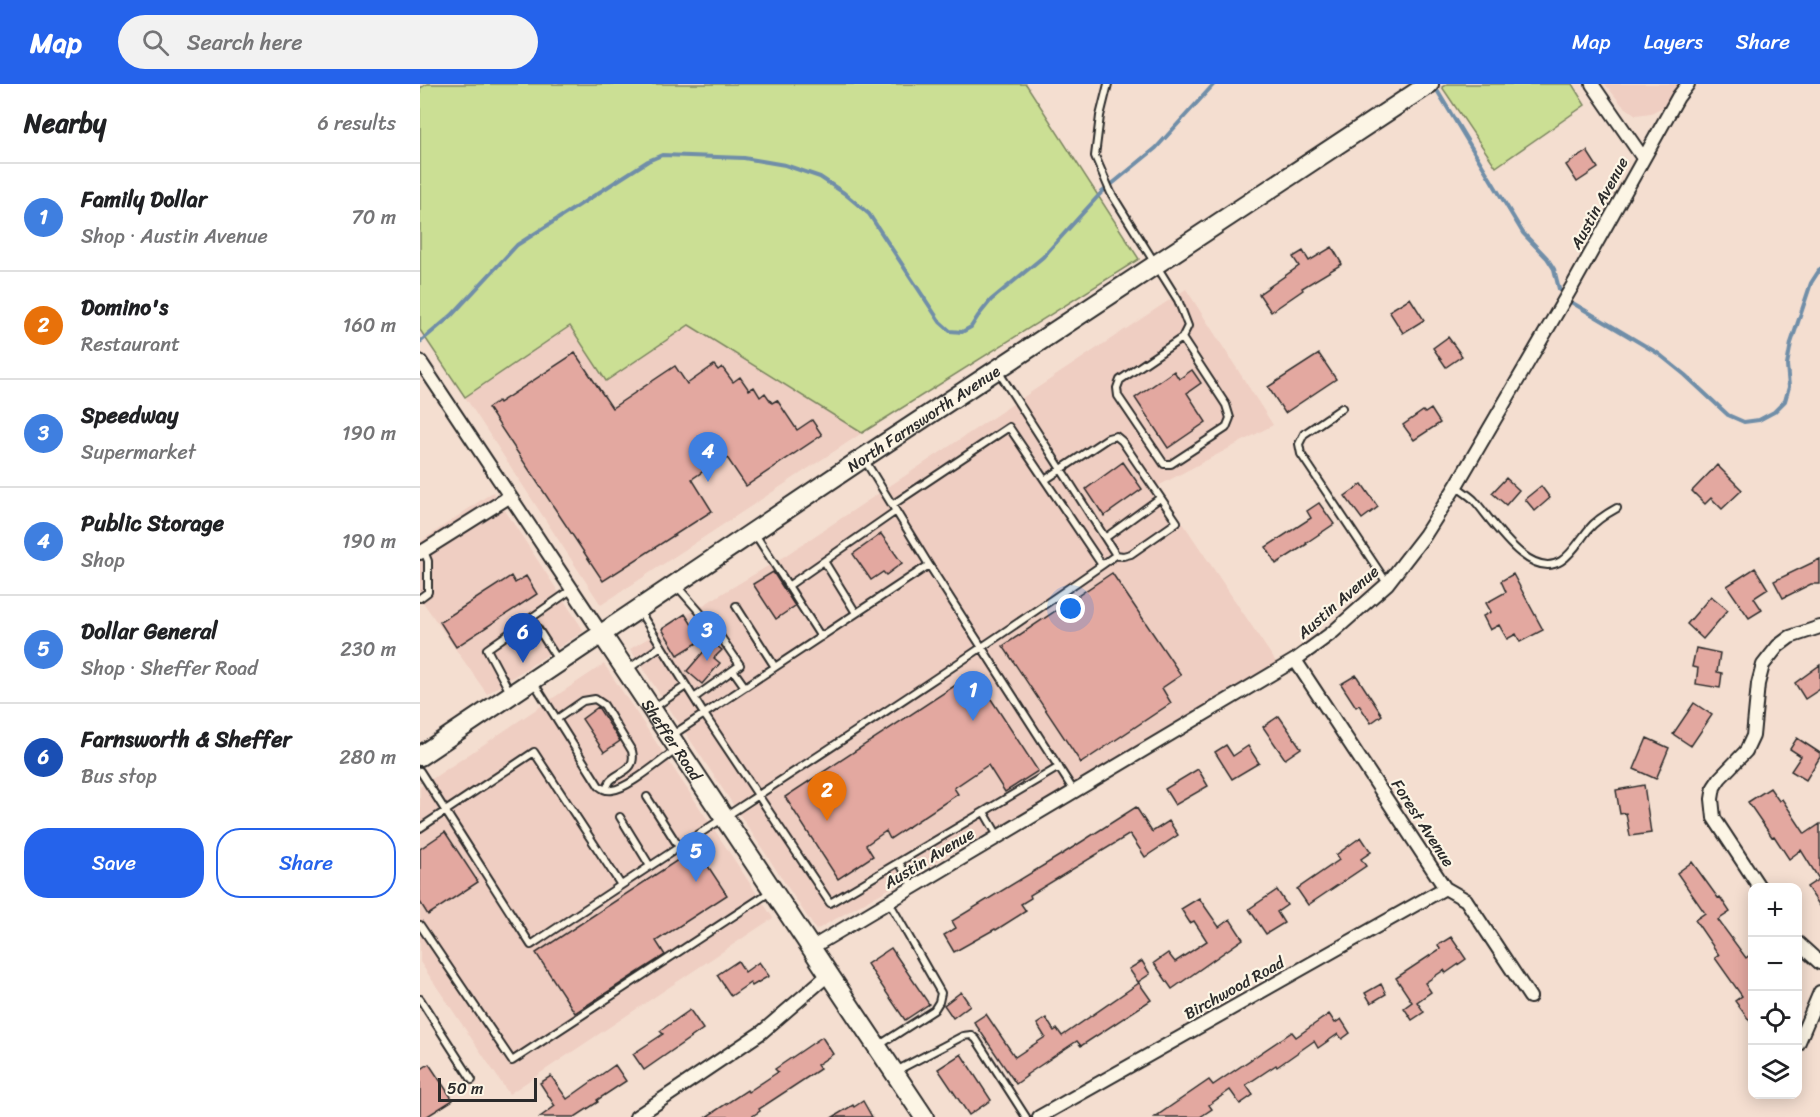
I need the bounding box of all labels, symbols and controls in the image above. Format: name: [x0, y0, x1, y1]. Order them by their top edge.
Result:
search box: [118, 15, 538, 69]
text: Map: [30, 18, 82, 67]
text: Search here: [187, 23, 303, 62]
text: Map: [1572, 23, 1611, 61]
text: Layers: [1644, 23, 1703, 61]
text: Share: [1736, 23, 1790, 61]
icon: search: [139, 26, 172, 59]
text: Nearby: [24, 100, 106, 146]
text: 6 results: [317, 106, 396, 141]
street label: Austin Avenue: [1561, 151, 1636, 255]
text: Family Dollar: [81, 180, 207, 219]
text: 1: [39, 200, 48, 235]
text: 70 m: [351, 200, 396, 235]
text: Shop · Austin Avenue: [81, 219, 268, 254]
text: Domino's: [81, 288, 168, 327]
text: 2: [38, 308, 49, 343]
text: 160 m: [343, 308, 396, 343]
text: Restaurant: [81, 327, 180, 362]
street label: North Farnsworth Avenue: [840, 356, 1006, 480]
text: Speedway: [81, 396, 178, 435]
text: 3: [38, 416, 49, 451]
text: 190 m: [342, 416, 396, 451]
pin: 4: [688, 432, 728, 482]
text: Supermarket: [81, 435, 196, 470]
text: Public Storage: [81, 504, 224, 543]
text: 4: [37, 524, 50, 559]
text: 190 m: [342, 524, 396, 559]
text: Shop: [81, 543, 125, 578]
street label: Austin Avenue: [1289, 558, 1386, 647]
your location: [1056, 594, 1085, 623]
text: Dollar General: [81, 612, 217, 651]
pin: 3: [688, 612, 726, 661]
pin: 6: [504, 614, 542, 663]
text: 5: [37, 632, 50, 667]
text: 230 m: [340, 632, 396, 667]
text: Shop · Sheffer Road: [81, 651, 258, 686]
pin: 1: [954, 672, 992, 721]
street label: Sheffer Road: [634, 692, 711, 788]
text: Farnsworth & Sheffer: [81, 720, 292, 759]
text: 6: [38, 740, 49, 775]
text: 280 m: [339, 740, 396, 775]
text: Bus stop: [81, 759, 157, 794]
pin: 2: [808, 772, 846, 821]
street label: Forest Avenue: [1383, 773, 1463, 873]
street label: Austin Avenue: [877, 819, 980, 897]
button: Save: [24, 828, 204, 898]
button: Share: [216, 828, 396, 898]
pin: 5: [676, 832, 716, 882]
map controls: [1748, 883, 1802, 1099]
button: +: [1748, 883, 1802, 937]
button: −: [1748, 937, 1802, 991]
street label: Birchwood Road: [1178, 948, 1291, 1028]
button: locate: [1748, 991, 1802, 1045]
button: layers: [1748, 1045, 1802, 1099]
text: 50 m: [447, 1074, 483, 1103]
scale bar: [438, 1075, 537, 1102]

